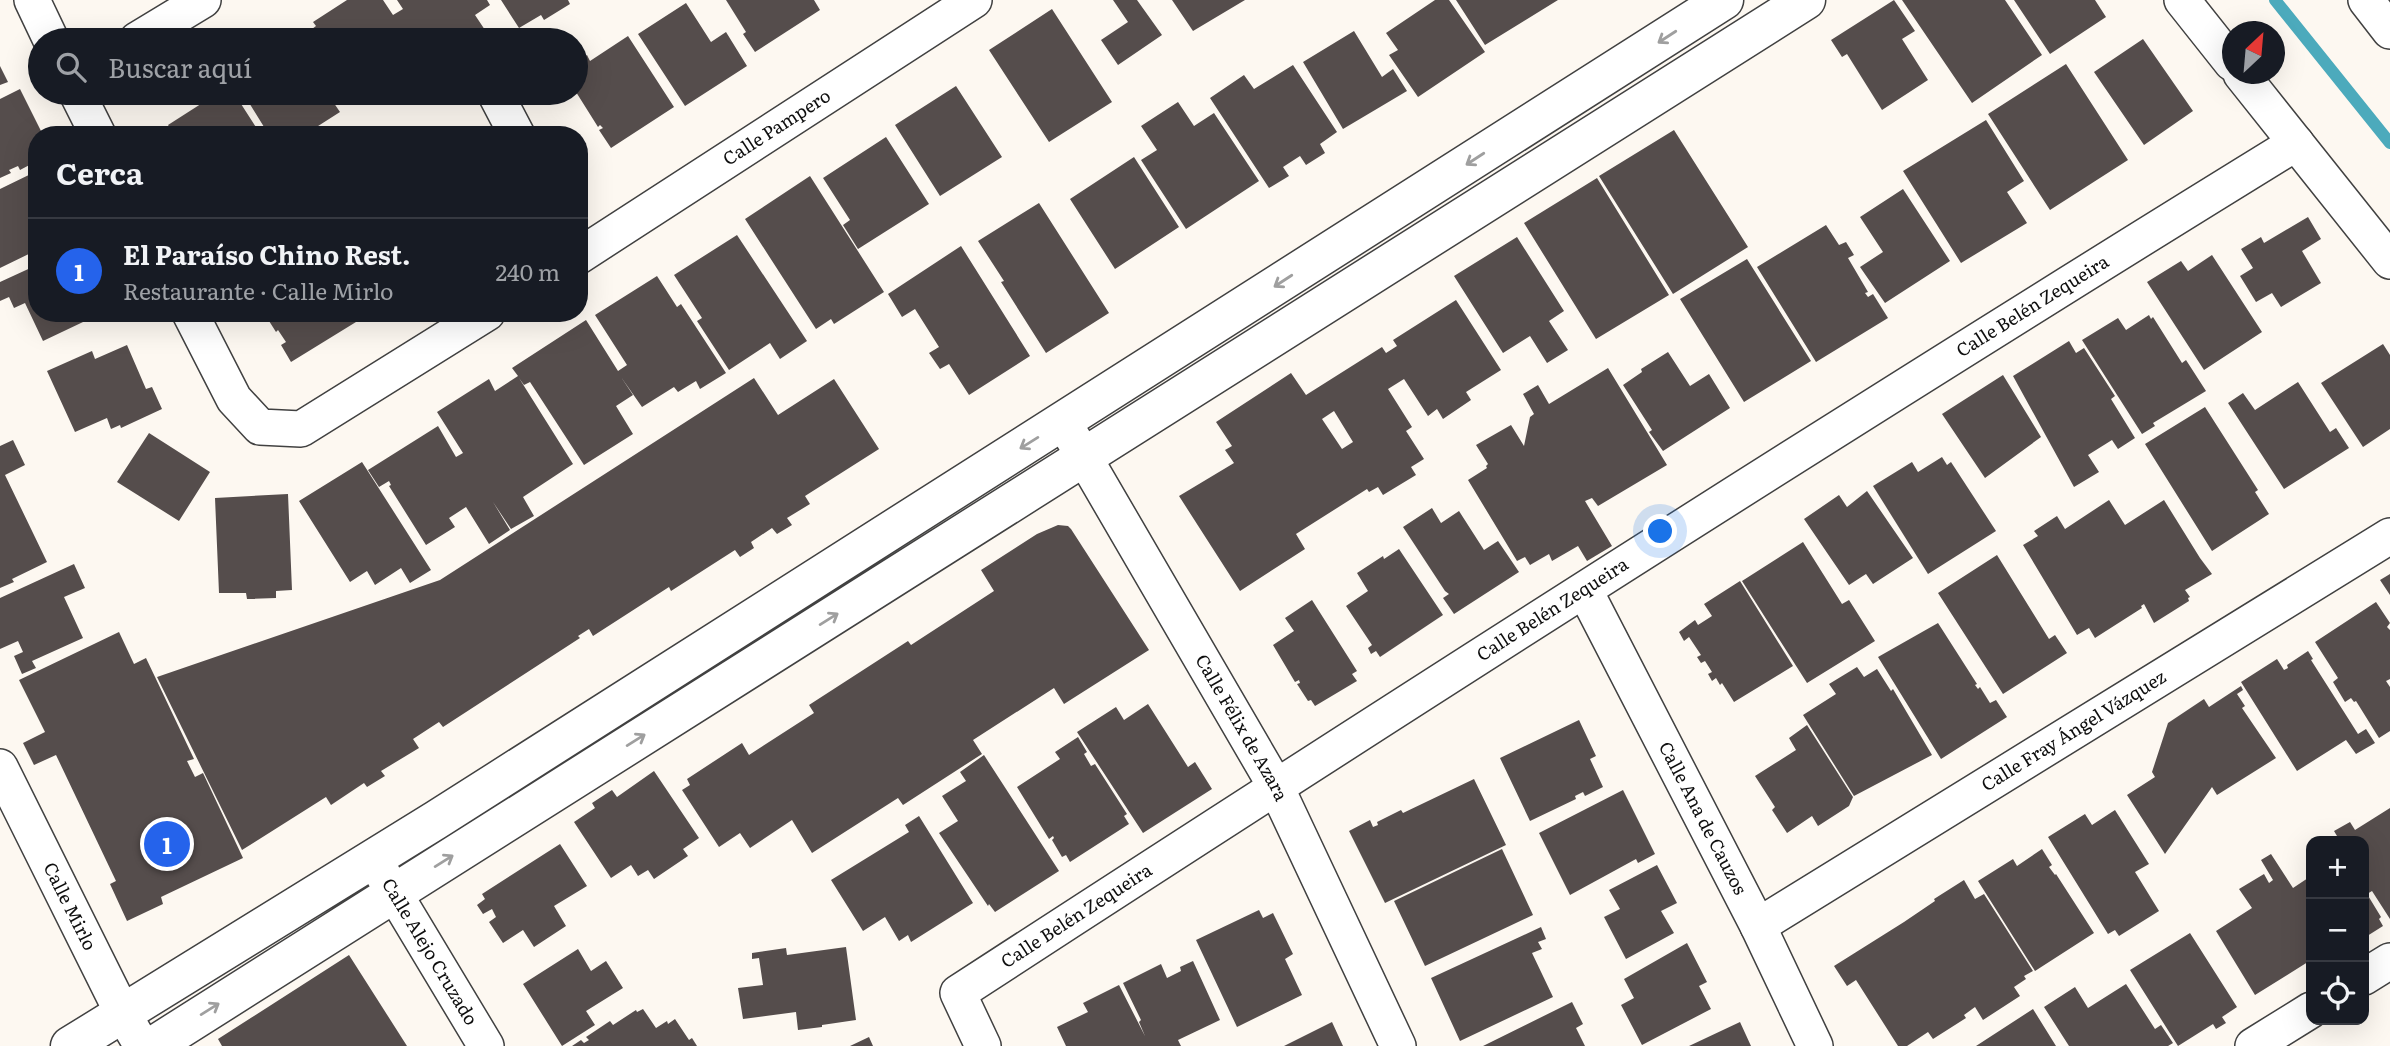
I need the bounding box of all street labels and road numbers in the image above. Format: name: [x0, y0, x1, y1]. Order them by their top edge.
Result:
street label: Calle Pampero: [717, 81, 836, 171]
street label: Calle Belén Zequeira: [1950, 247, 2114, 363]
street label: Calle Belén Zequeira: [1471, 550, 1633, 667]
street label: Calle Félix de Azara: [1189, 649, 1296, 805]
street label: Calle Fray Ángel Vázquez: [1975, 662, 2171, 797]
street label: Calle Ana de Cauzos: [1653, 736, 1755, 899]
street label: Calle Belén Zequeira: [995, 856, 1157, 974]
street label: Calle Mirlo: [38, 857, 104, 955]
street label: Calle Alejo Cruzado: [376, 873, 485, 1030]

